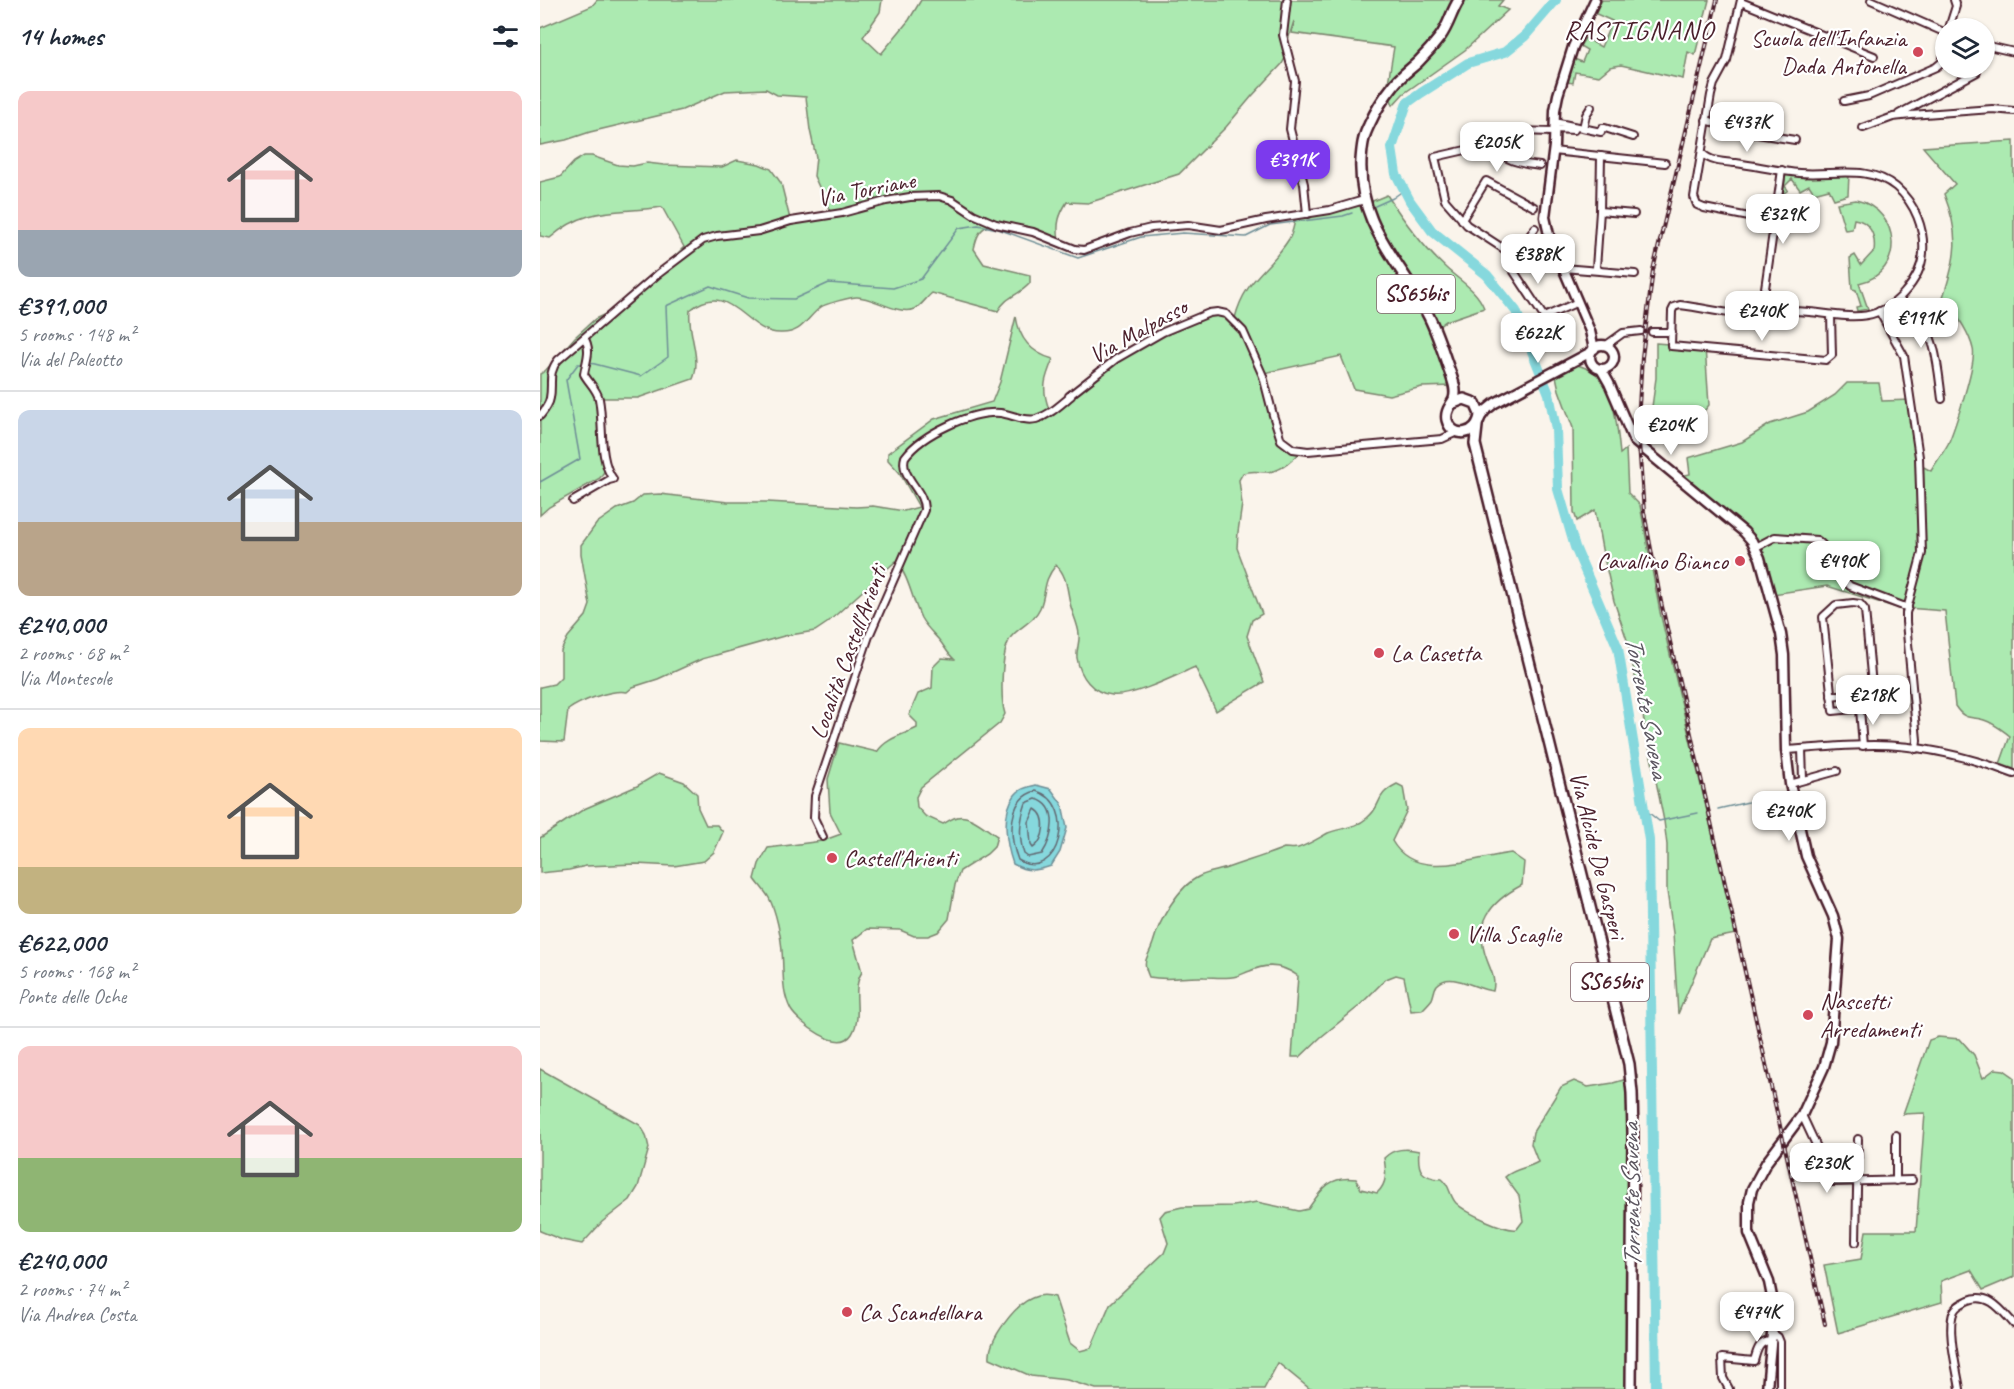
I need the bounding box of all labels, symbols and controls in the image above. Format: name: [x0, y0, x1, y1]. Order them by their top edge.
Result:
district label: RASTIGNANO: [1564, 13, 1715, 47]
map controls: [1935, 18, 1995, 78]
button: layers: [1935, 18, 1995, 78]
text: 14 homes: [18, 20, 103, 53]
icon: filters: [489, 20, 522, 53]
place label: Scuola dell'Infanzia Dada Antonella: [1751, 23, 1908, 81]
marker: Scuola dell'Infanzia Dada Antonella: [1911, 45, 1925, 59]
pin: €437K: [1705, 102, 1789, 153]
text: €437K: [1724, 109, 1770, 134]
pin: €205K: [1455, 122, 1539, 173]
text: €205K: [1474, 129, 1520, 154]
icon: home: [216, 130, 324, 238]
pin: €391K: [1251, 140, 1335, 191]
text: €391K: [1270, 147, 1316, 172]
street label: Via Torriane: [815, 164, 920, 213]
pin: €329K: [1741, 194, 1825, 245]
text: €329K: [1760, 201, 1806, 226]
pin: €388K: [1496, 234, 1580, 285]
text: €388K: [1515, 241, 1561, 266]
road number: SS65bis: [1377, 275, 1455, 313]
text: €391,000: [18, 289, 105, 322]
street label: Via Malpasso: [1084, 291, 1194, 370]
pin: €240K: [1720, 291, 1804, 342]
text: €240K: [1739, 298, 1785, 323]
pin: €191K: [1879, 298, 1963, 349]
text: €191K: [1898, 305, 1944, 330]
pin: €622K: [1496, 313, 1580, 364]
text: €622K: [1515, 320, 1561, 345]
text: 5 rooms · 148 m²: [18, 322, 135, 347]
text: Via del Paleotto: [18, 347, 121, 372]
pin: €204K: [1629, 405, 1713, 456]
text: €204K: [1648, 412, 1694, 437]
icon: home: [216, 449, 324, 557]
pin: €490K: [1801, 541, 1885, 592]
place label: Cavallino Bianco: [1596, 546, 1730, 576]
text: €490K: [1820, 548, 1866, 573]
marker: Cavallino Bianco: [1733, 554, 1747, 568]
street label: Località Castell'Arienti: [803, 558, 894, 743]
text: €240,000: [18, 608, 105, 641]
water label: Torrente Savena: [1617, 633, 1678, 784]
place label: La Casetta: [1391, 638, 1483, 668]
text: 2 rooms · 68 m²: [18, 641, 126, 666]
marker: La Casetta: [1372, 646, 1386, 660]
text: Via Montesole: [18, 666, 112, 691]
pin: €218K: [1831, 675, 1915, 726]
text: €218K: [1850, 682, 1896, 707]
icon: home: [216, 767, 324, 875]
street label: Via Alcide De Gasperi: [1563, 768, 1634, 944]
pin: €240K: [1747, 791, 1831, 842]
text: €240K: [1766, 798, 1812, 823]
place label: Castell'Arienti: [844, 843, 960, 873]
marker: Castell'Arienti: [825, 851, 839, 865]
place label: Villa Scaglie: [1466, 919, 1563, 949]
text: €622,000: [18, 926, 106, 959]
marker: Villa Scaglie: [1447, 927, 1461, 941]
text: 5 rooms · 168 m²: [18, 959, 135, 984]
road number: SS65bis: [1571, 963, 1649, 1001]
text: Ponte delle Oche: [18, 984, 126, 1009]
place label: Nascetti Arredamenti: [1820, 986, 1923, 1044]
marker: Nascetti Arredamenti: [1801, 1008, 1815, 1022]
icon: home: [216, 1085, 324, 1193]
water label: Torrente Savena: [1613, 1119, 1649, 1267]
pin: €230K: [1785, 1143, 1869, 1194]
text: €230K: [1804, 1150, 1850, 1175]
text: €240,000: [18, 1244, 105, 1277]
text: 2 rooms · 74 m²: [18, 1277, 126, 1302]
pin: €474K: [1715, 1292, 1799, 1343]
place label: Ca Scandellara: [859, 1297, 983, 1327]
text: €474K: [1734, 1299, 1780, 1324]
text: Via Andrea Costa: [18, 1302, 137, 1327]
marker: Ca Scandellara: [840, 1305, 854, 1319]

